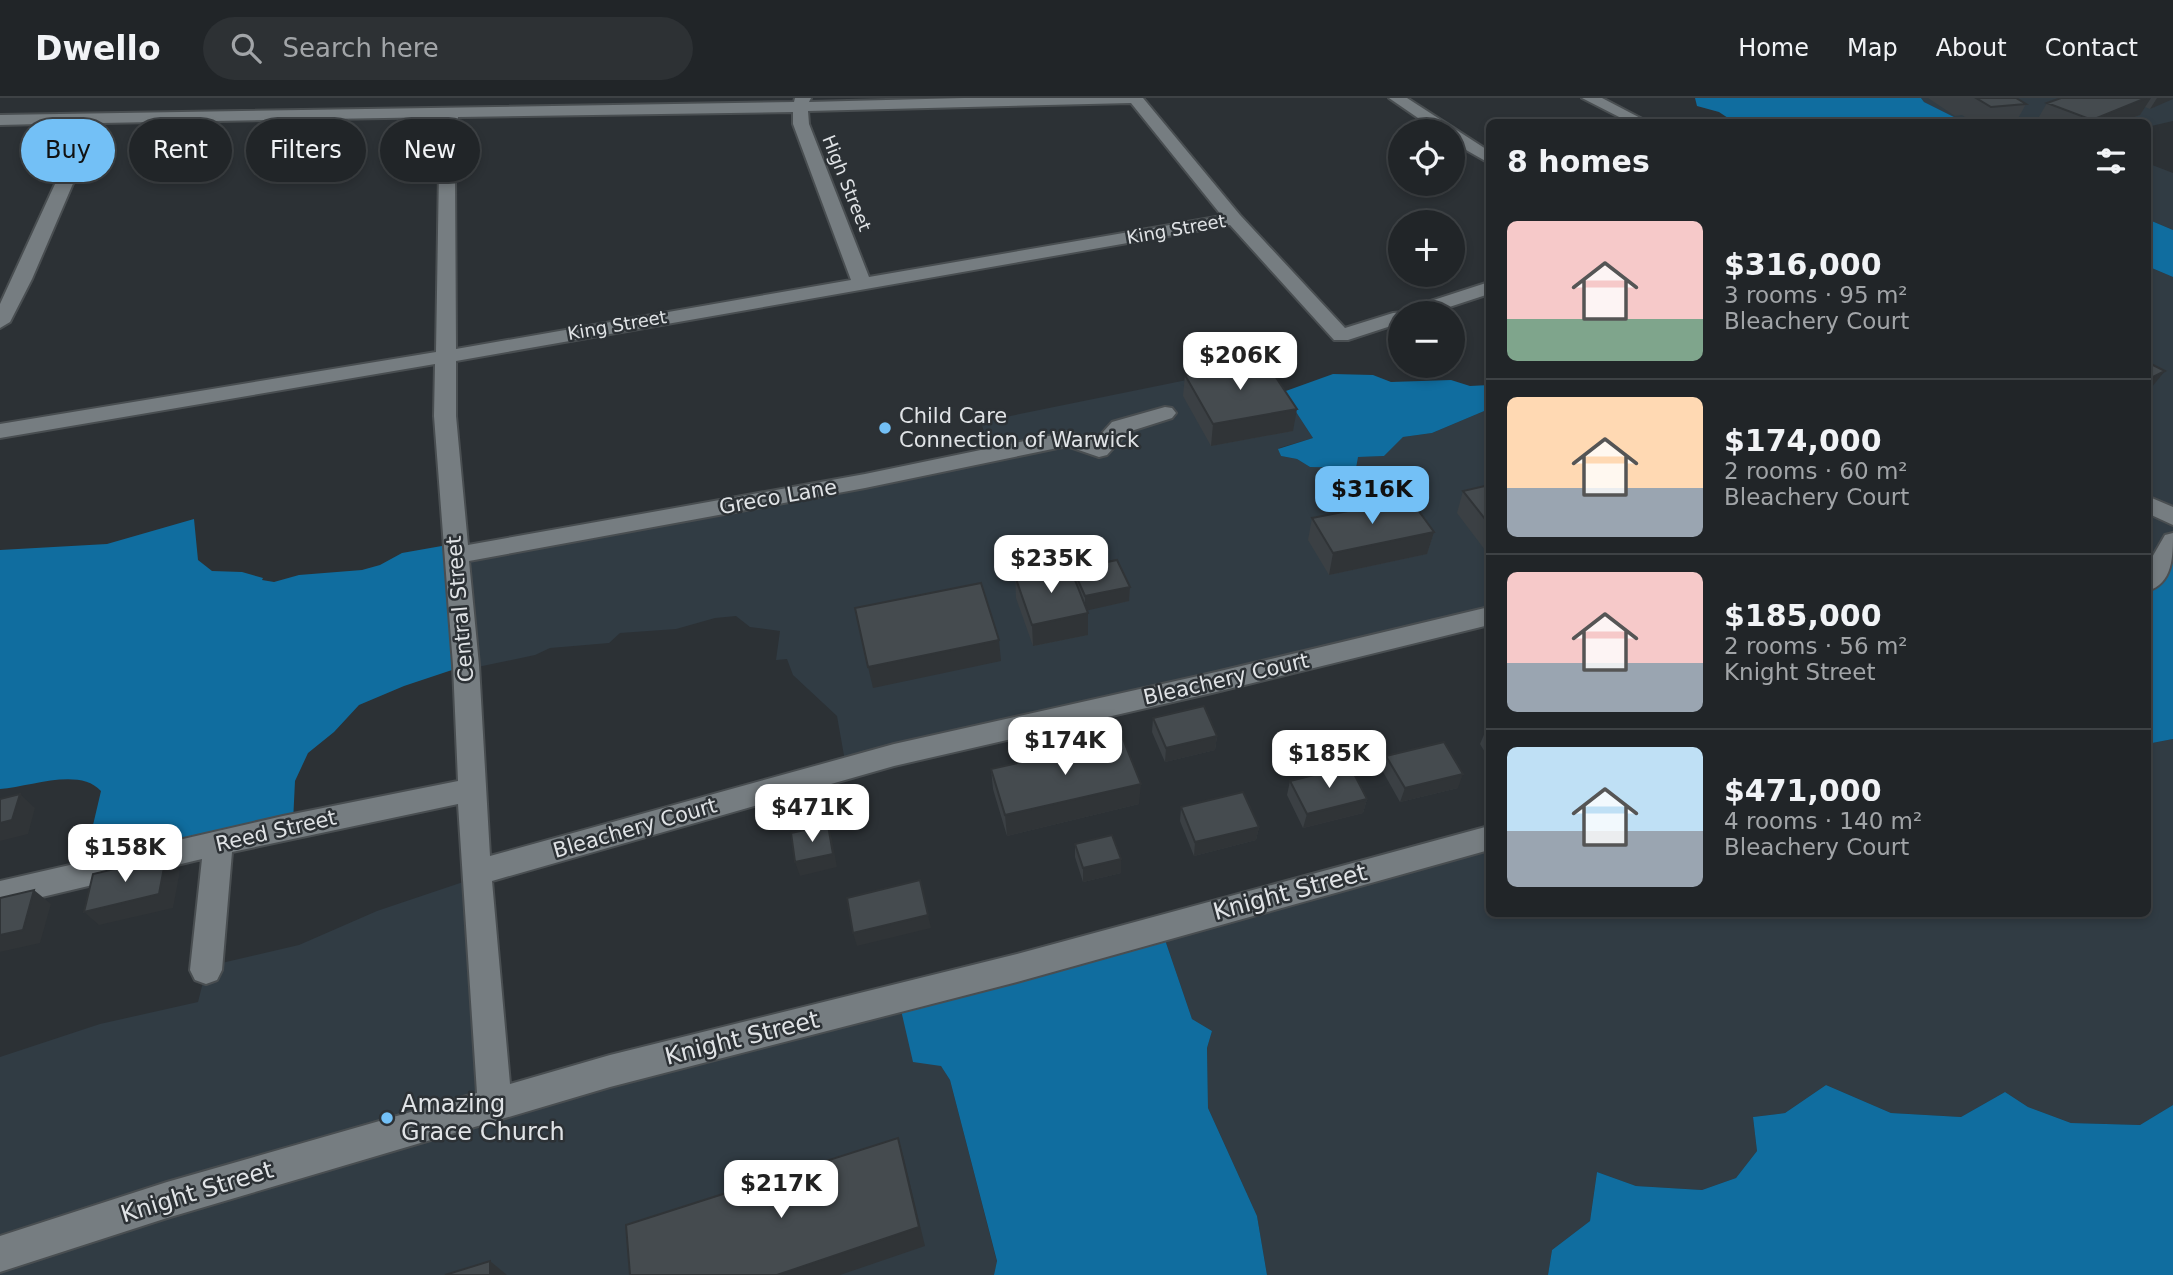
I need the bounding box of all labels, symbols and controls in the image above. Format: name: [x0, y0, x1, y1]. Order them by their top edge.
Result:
search box: [203, 17, 693, 80]
text: Dwello: [35, 29, 161, 68]
icon: search: [227, 29, 265, 67]
text: Search here: [283, 33, 439, 63]
text: Home: [1738, 34, 1809, 62]
text: Map: [1847, 34, 1898, 62]
text: About: [1936, 34, 2007, 62]
text: Contact: [2045, 34, 2138, 62]
chip: Buy: [21, 119, 115, 182]
chip: Rent: [129, 119, 232, 182]
chip: Filters: [246, 119, 366, 182]
chip: New: [380, 119, 480, 182]
map controls: [1388, 119, 1465, 378]
button: locate: [1388, 119, 1465, 196]
street label: High Street: [818, 132, 876, 234]
icon: filters: [2092, 142, 2130, 180]
text: 8 homes: [1507, 144, 1650, 179]
street label: King Street: [1125, 210, 1227, 248]
button: +: [1388, 210, 1465, 287]
text: $316,000: [1724, 247, 1882, 282]
icon: home: [1563, 249, 1647, 333]
text: 3 rooms · 95 m²: [1724, 282, 1908, 308]
button: −: [1388, 301, 1465, 378]
street label: King Street: [566, 306, 668, 344]
text: Bleachery Court: [1724, 308, 1909, 334]
pin: $206K: [1191, 332, 1289, 392]
text: $206K: [1199, 342, 1281, 368]
place label: Child Care Connection of Warwick: [899, 404, 1140, 452]
marker: Child Care Connection of Warwick: [877, 420, 893, 436]
text: $174,000: [1724, 423, 1882, 458]
icon: home: [1563, 425, 1647, 509]
text: 2 rooms · 60 m²: [1724, 458, 1908, 484]
pin: $316K: [1323, 466, 1421, 526]
street label: Greco Lane: [717, 475, 839, 519]
text: $316K: [1331, 476, 1413, 502]
text: Bleachery Court: [1724, 484, 1909, 510]
street label: Central Street: [442, 535, 478, 683]
pin: $235K: [1002, 536, 1100, 595]
text: $235K: [1010, 545, 1092, 571]
text: $185,000: [1724, 598, 1882, 633]
icon: home: [1563, 600, 1647, 684]
text: 2 rooms · 56 m²: [1724, 633, 1908, 659]
street label: Bleachery Court: [1141, 648, 1311, 710]
text: Knight Street: [1724, 659, 1875, 685]
pin: $174K: [1016, 718, 1114, 777]
text: $174K: [1024, 727, 1106, 753]
pin: $185K: [1280, 730, 1378, 790]
text: $185K: [1288, 740, 1370, 766]
text: $471,000: [1724, 773, 1882, 808]
icon: home: [1563, 775, 1647, 859]
pin: $471K: [763, 784, 861, 844]
street label: Bleachery Court: [550, 793, 720, 863]
text: $471K: [771, 794, 853, 820]
street label: Reed Street: [213, 805, 339, 857]
text: 4 rooms · 140 m²: [1724, 808, 1922, 834]
pin: $158K: [76, 824, 174, 884]
text: $158K: [84, 834, 166, 860]
text: Bleachery Court: [1724, 834, 1909, 860]
street label: Knight Street: [1210, 858, 1370, 926]
street label: Knight Street: [662, 1005, 822, 1071]
place label: Amazing Grace Church: [401, 1090, 565, 1146]
marker: Amazing Grace Church: [379, 1110, 395, 1126]
street label: Knight Street: [117, 1156, 277, 1228]
pin: $217K: [732, 1160, 830, 1220]
text: $217K: [740, 1170, 822, 1196]

